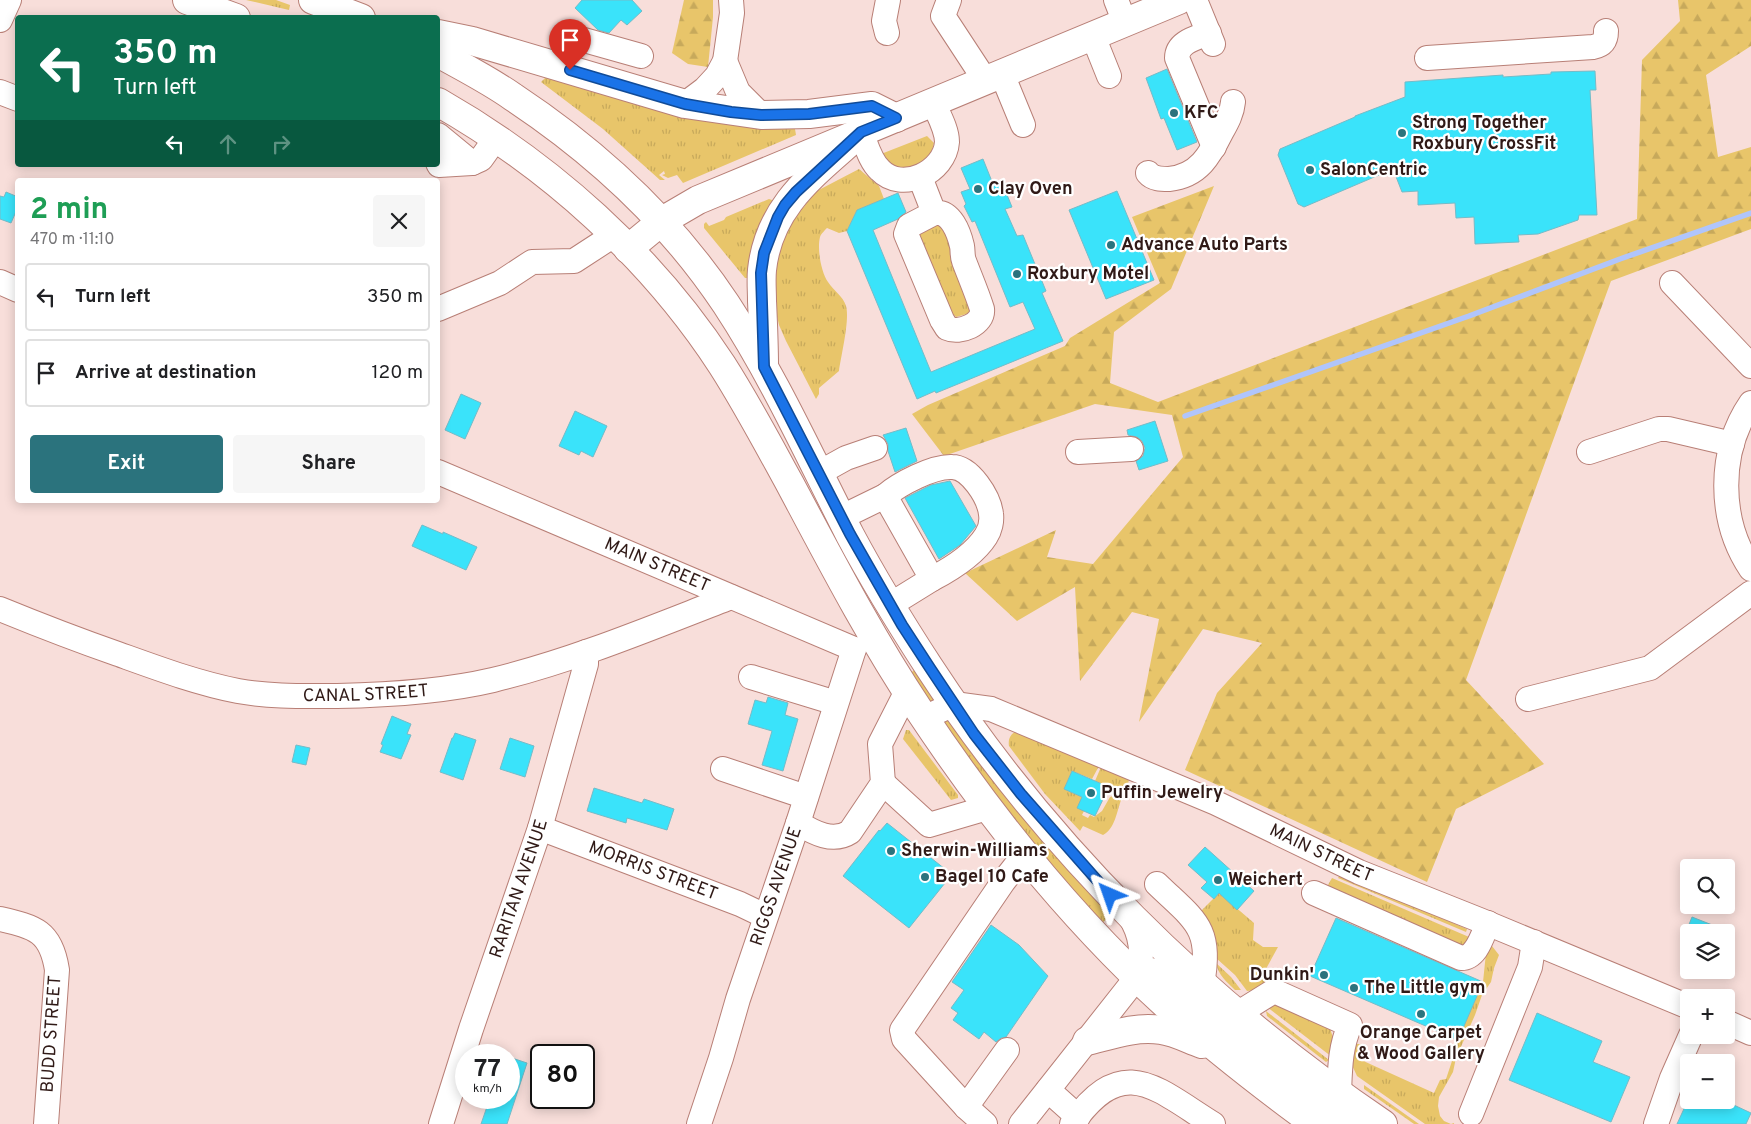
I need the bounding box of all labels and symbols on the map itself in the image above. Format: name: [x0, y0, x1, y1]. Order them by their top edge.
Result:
pin: [549, 19, 591, 70]
place label: KFC: [1184, 102, 1218, 125]
marker: KFC: [1168, 107, 1180, 119]
place label: Strong Together Roxbury CrossFit: [1412, 112, 1556, 156]
marker: Strong Together Roxbury CrossFit: [1396, 127, 1408, 139]
place label: SalonCentric: [1320, 159, 1428, 182]
marker: SalonCentric: [1304, 164, 1316, 176]
place label: Clay Oven: [988, 178, 1073, 201]
marker: Clay Oven: [972, 183, 984, 195]
place label: Advance Auto Parts: [1121, 234, 1288, 257]
marker: Advance Auto Parts: [1105, 239, 1117, 251]
place label: Roxbury Motel: [1027, 263, 1149, 286]
marker: Roxbury Motel: [1011, 268, 1023, 280]
street label: MAIN STREET: [601, 533, 713, 598]
street label: CANAL STREET: [303, 679, 430, 708]
place label: Puffin Jewelry: [1101, 782, 1223, 805]
marker: Puffin Jewelry: [1085, 787, 1097, 799]
street label: RARITAN AVENUE: [485, 817, 553, 961]
street label: MAIN STREET: [1265, 819, 1377, 888]
street label: RIGGS AVENUE: [745, 824, 807, 949]
street label: MORRIS STREET: [585, 836, 721, 906]
place label: Sherwin-Williams: [901, 840, 1048, 863]
marker: Sherwin-Williams: [885, 845, 897, 857]
place label: Bagel 10 Cafe: [935, 866, 1049, 889]
position arrow: [1083, 868, 1135, 920]
place label: Weichert: [1228, 869, 1303, 892]
marker: Bagel 10 Cafe: [919, 871, 931, 883]
marker: Weichert: [1212, 874, 1224, 886]
place label: Dunkin': [1250, 964, 1314, 987]
marker: Dunkin': [1318, 969, 1330, 981]
street label: BUDD STREET: [36, 975, 68, 1093]
place label: The Little gym: [1364, 977, 1486, 1000]
marker: The Little gym: [1348, 982, 1360, 994]
marker: Orange Carpet & Wood Gallery: [1415, 1008, 1427, 1020]
place label: Orange Carpet & Wood Gallery: [1357, 1022, 1485, 1066]
speed limit sign: 80: [530, 1044, 595, 1109]

